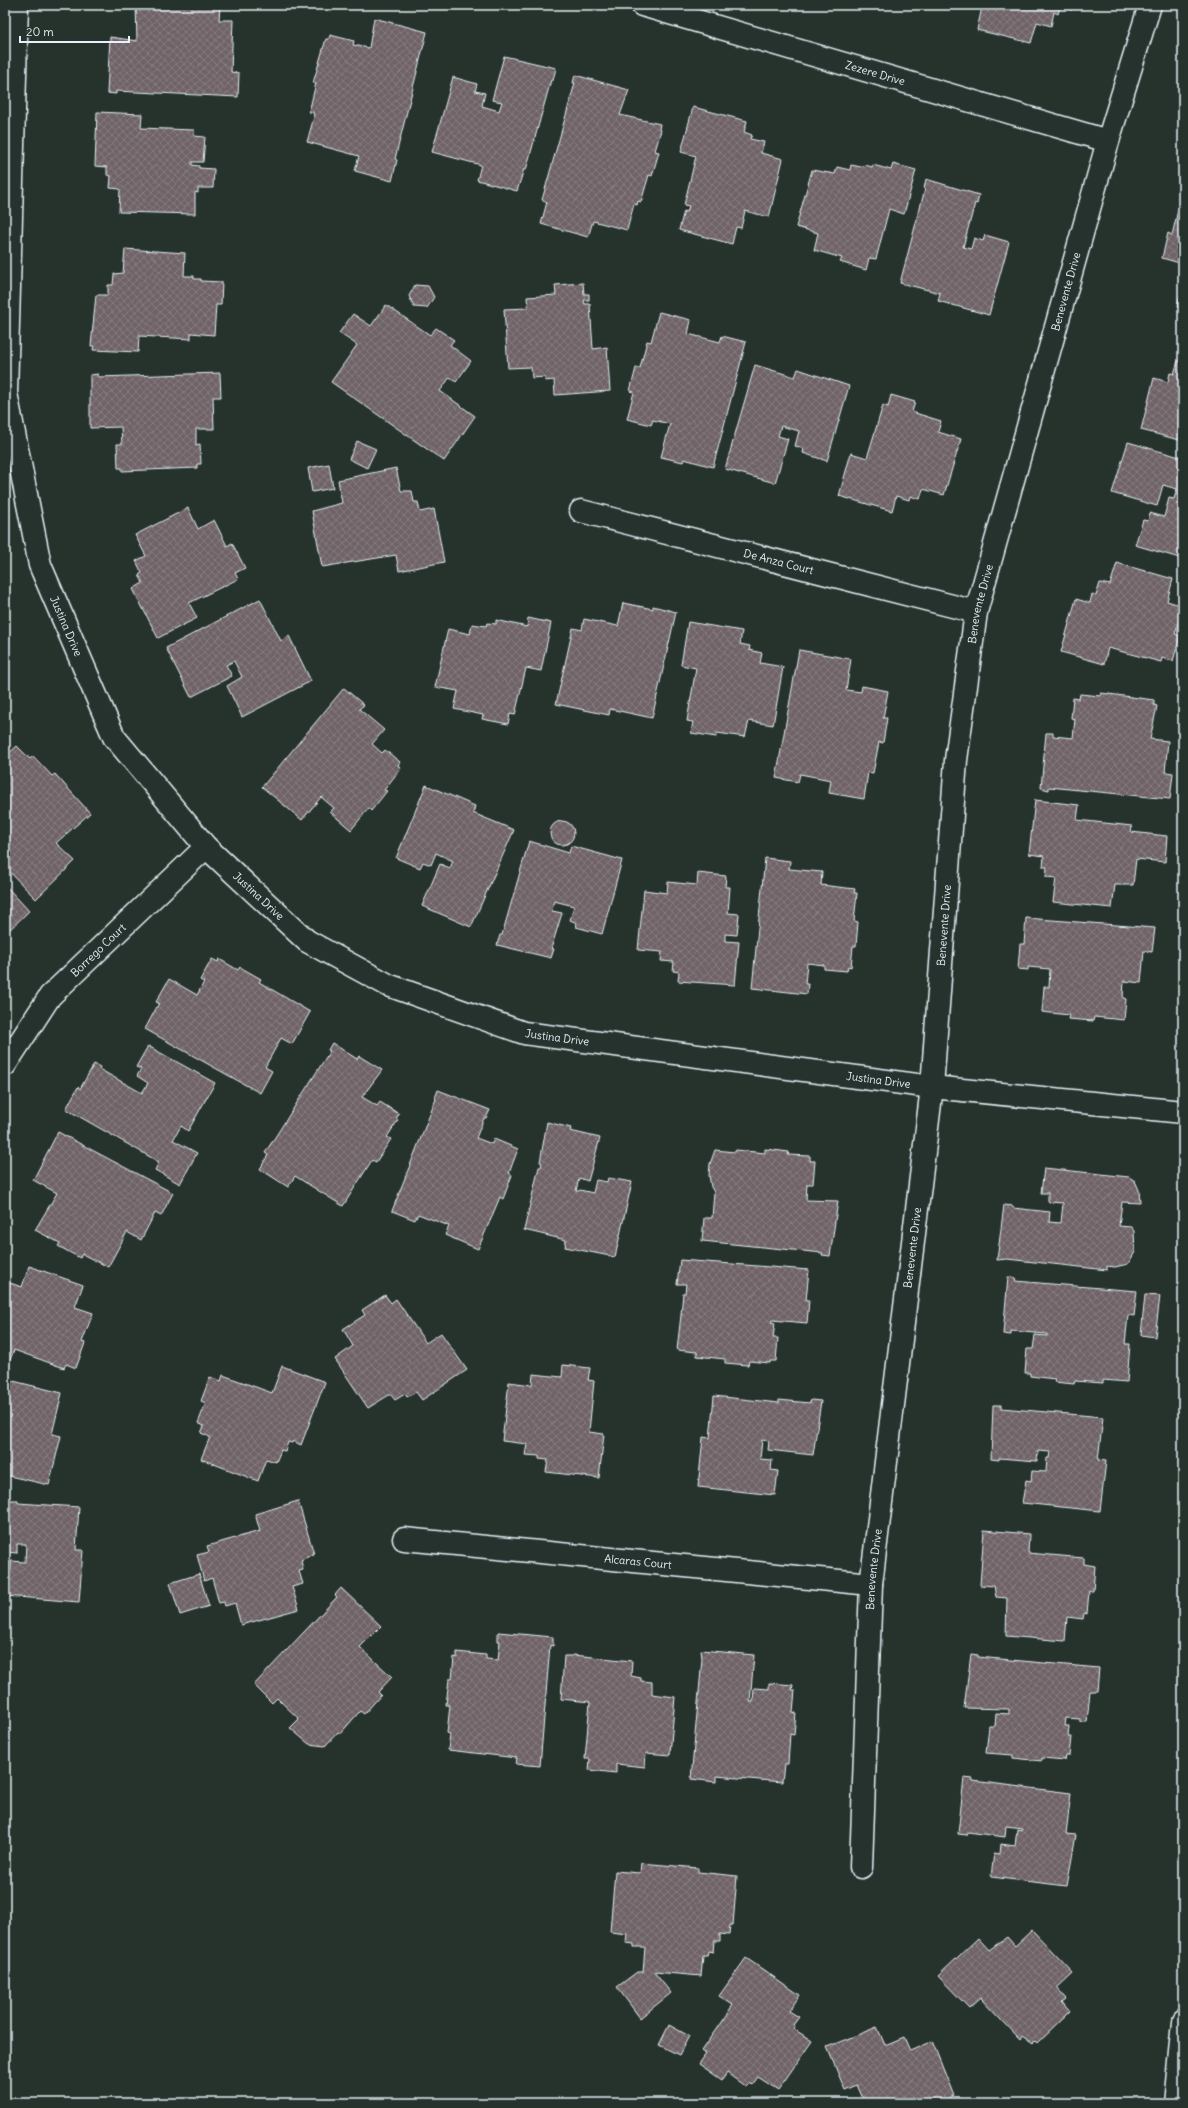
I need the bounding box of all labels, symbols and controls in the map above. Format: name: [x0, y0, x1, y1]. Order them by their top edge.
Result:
scale bar: [20, 18, 129, 44]
text: 20 m: [26, 24, 54, 39]
street label: Zezere Drive: [844, 58, 907, 88]
street label: Benevente Drive: [1048, 250, 1084, 332]
street label: De Anza Court: [742, 546, 815, 577]
street label: Benevente Drive: [965, 562, 996, 644]
street label: Justina Drive: [47, 594, 86, 659]
street label: Justina Drive: [230, 869, 287, 923]
street label: Benevente Drive: [934, 884, 954, 966]
street label: Borrego Court: [68, 920, 129, 980]
street label: Justina Drive: [524, 1026, 590, 1049]
street label: Justina Drive: [845, 1069, 911, 1091]
street label: Benevente Drive: [900, 1206, 924, 1289]
street label: Benevente Drive: [863, 1528, 885, 1610]
street label: Alcaras Court: [604, 1551, 673, 1572]

